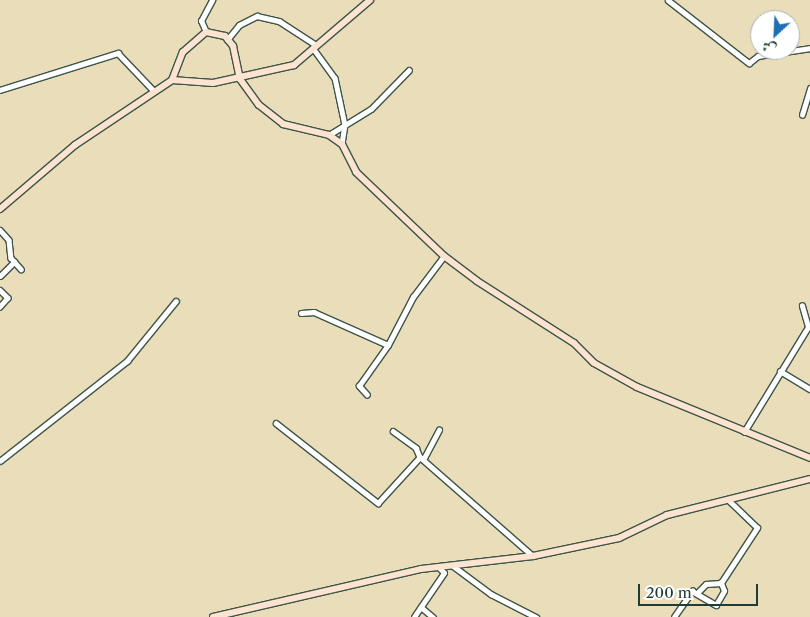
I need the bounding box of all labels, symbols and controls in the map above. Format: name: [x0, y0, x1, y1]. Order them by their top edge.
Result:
north arrow: [750, 10, 800, 60]
text: ش: [759, 37, 779, 59]
scale bar: [640, 574, 760, 606]
text: 200 m: [646, 583, 692, 602]

